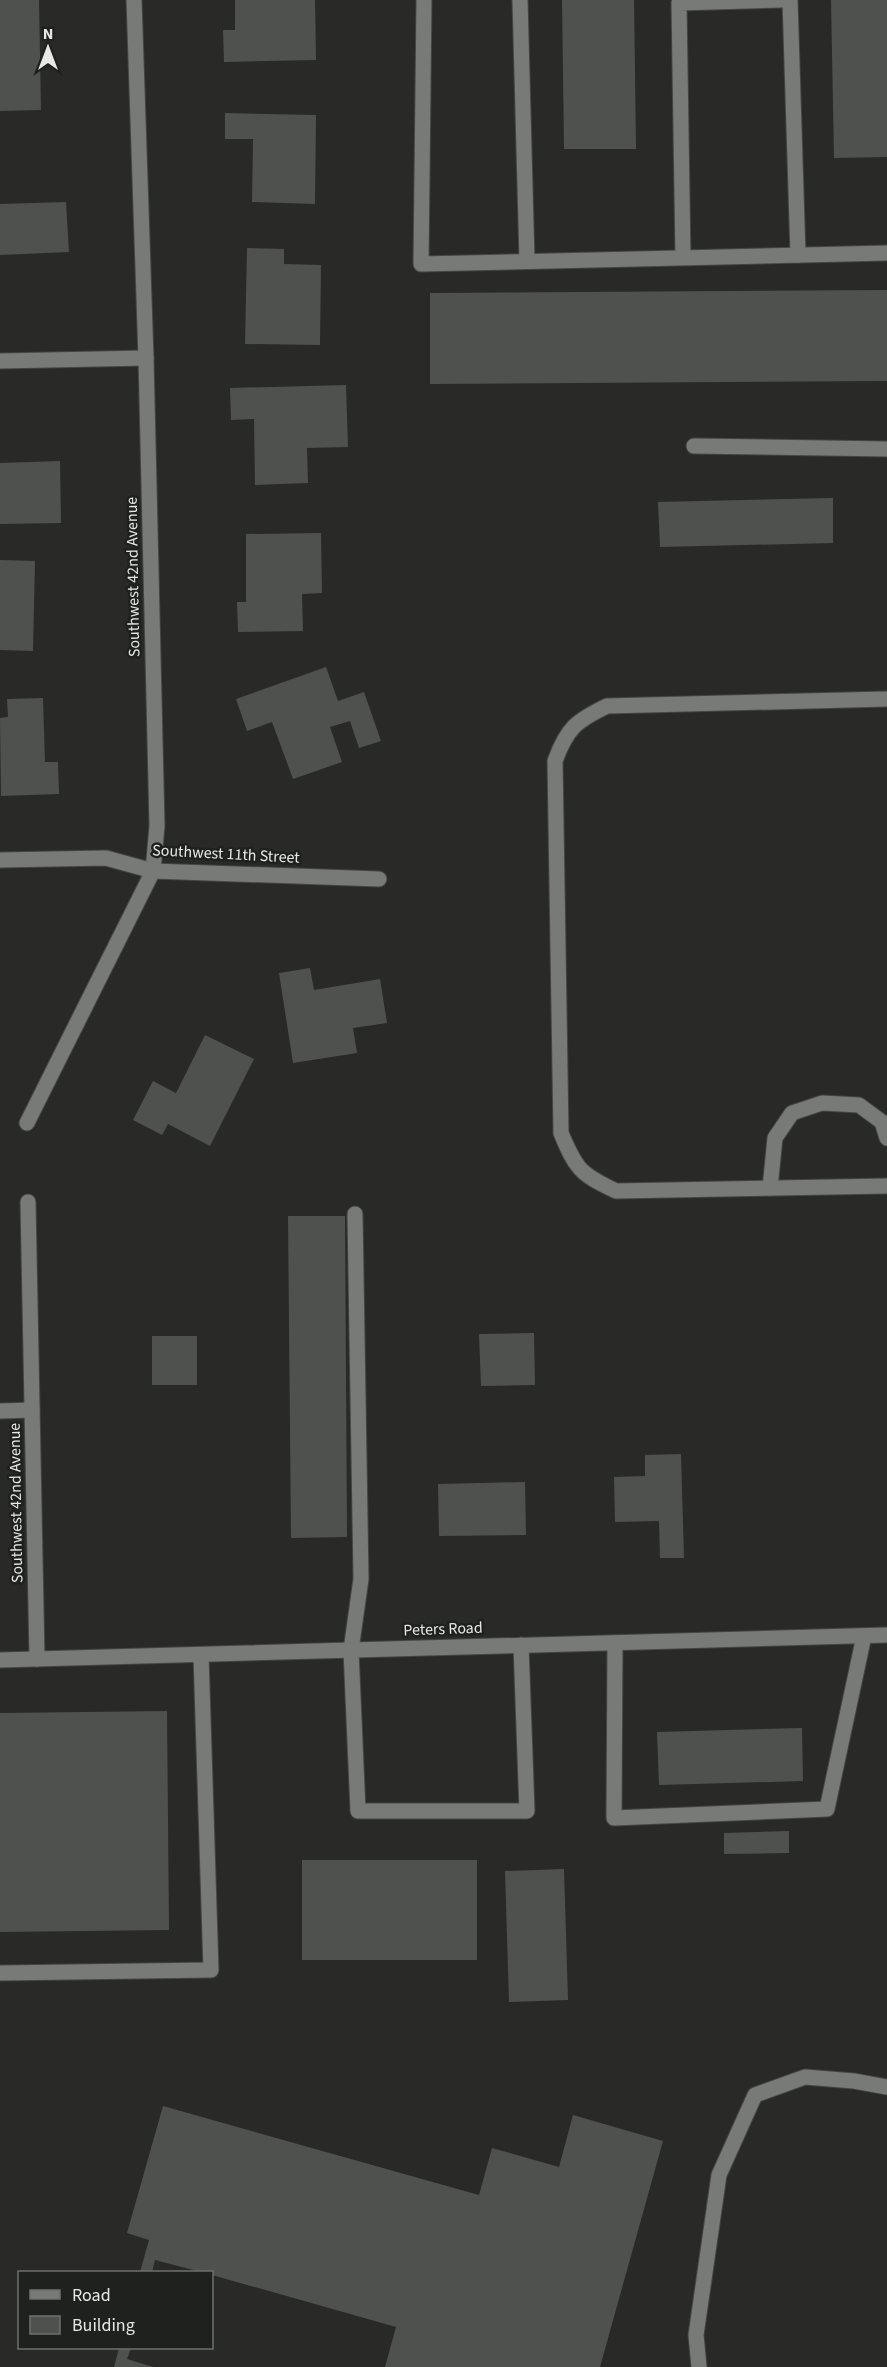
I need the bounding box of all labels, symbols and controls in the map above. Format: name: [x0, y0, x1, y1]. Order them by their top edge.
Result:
north arrow: [18, 18, 78, 78]
text: N: [43, 23, 53, 45]
street label: Southwest 42nd Avenue: [121, 497, 145, 657]
street label: Southwest 11th Street: [152, 839, 301, 869]
street label: Southwest 42nd Avenue: [4, 1423, 28, 1583]
street label: Peters Road: [403, 1617, 483, 1641]
legend: [18, 2271, 213, 2349]
text: Road: [72, 2283, 111, 2308]
text: Building: [72, 2313, 135, 2338]

